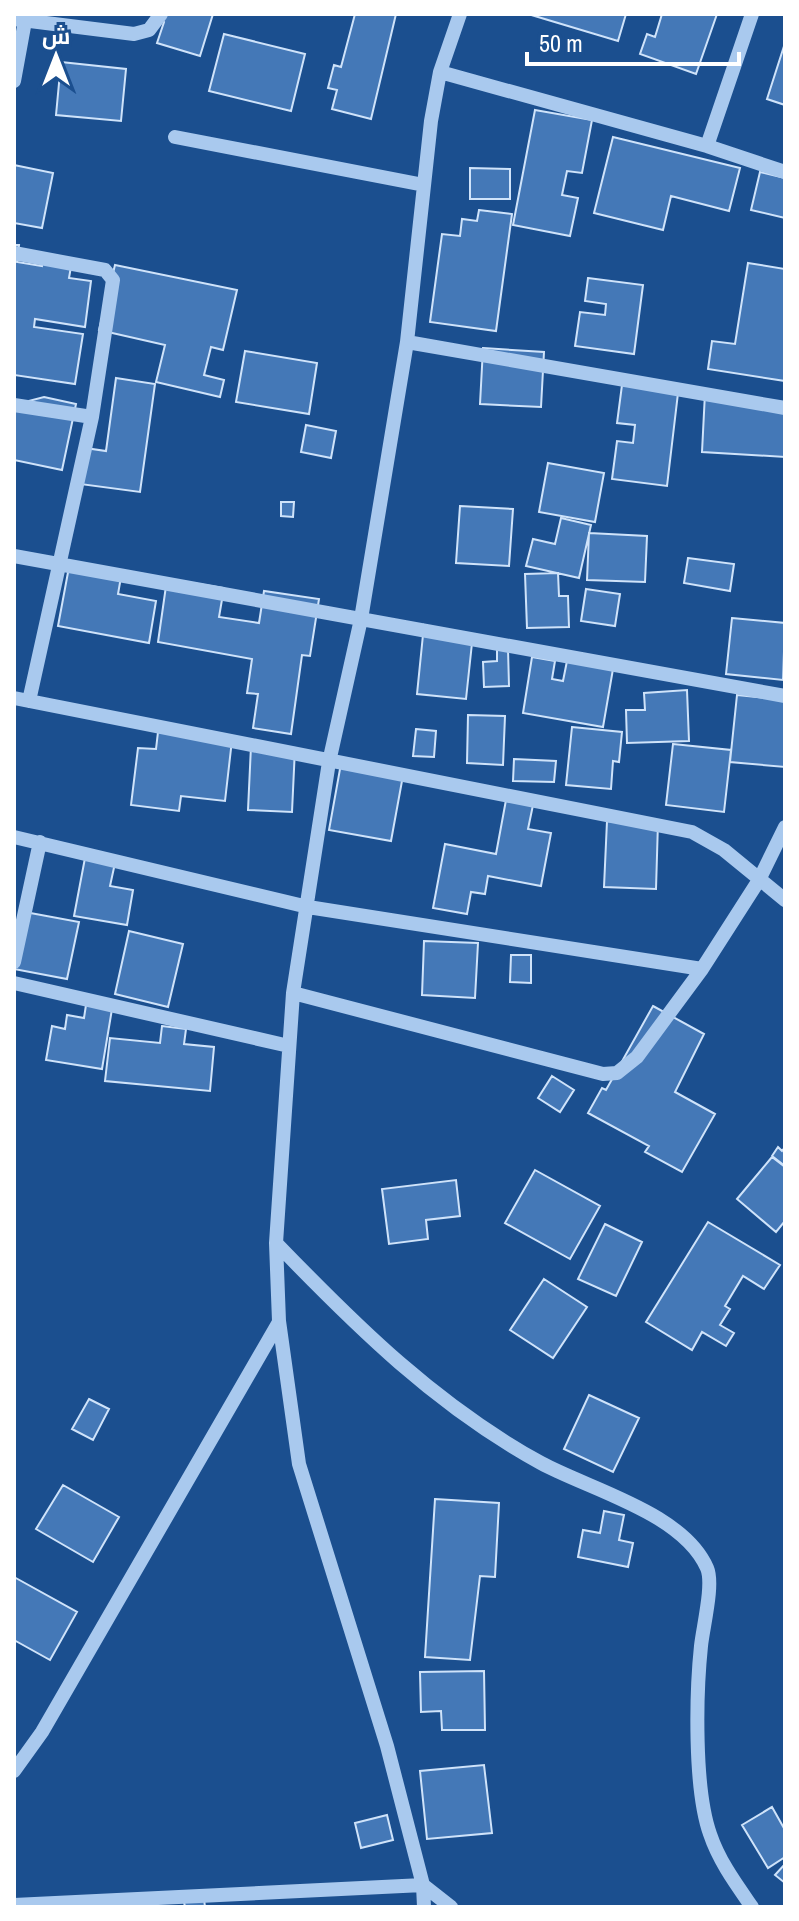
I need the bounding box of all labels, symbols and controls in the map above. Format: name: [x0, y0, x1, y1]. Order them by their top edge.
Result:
north arrow: [16, 16, 96, 96]
scale bar: [527, 16, 739, 66]
text: ش: [42, 21, 70, 51]
text: 50 m: [539, 27, 583, 59]

